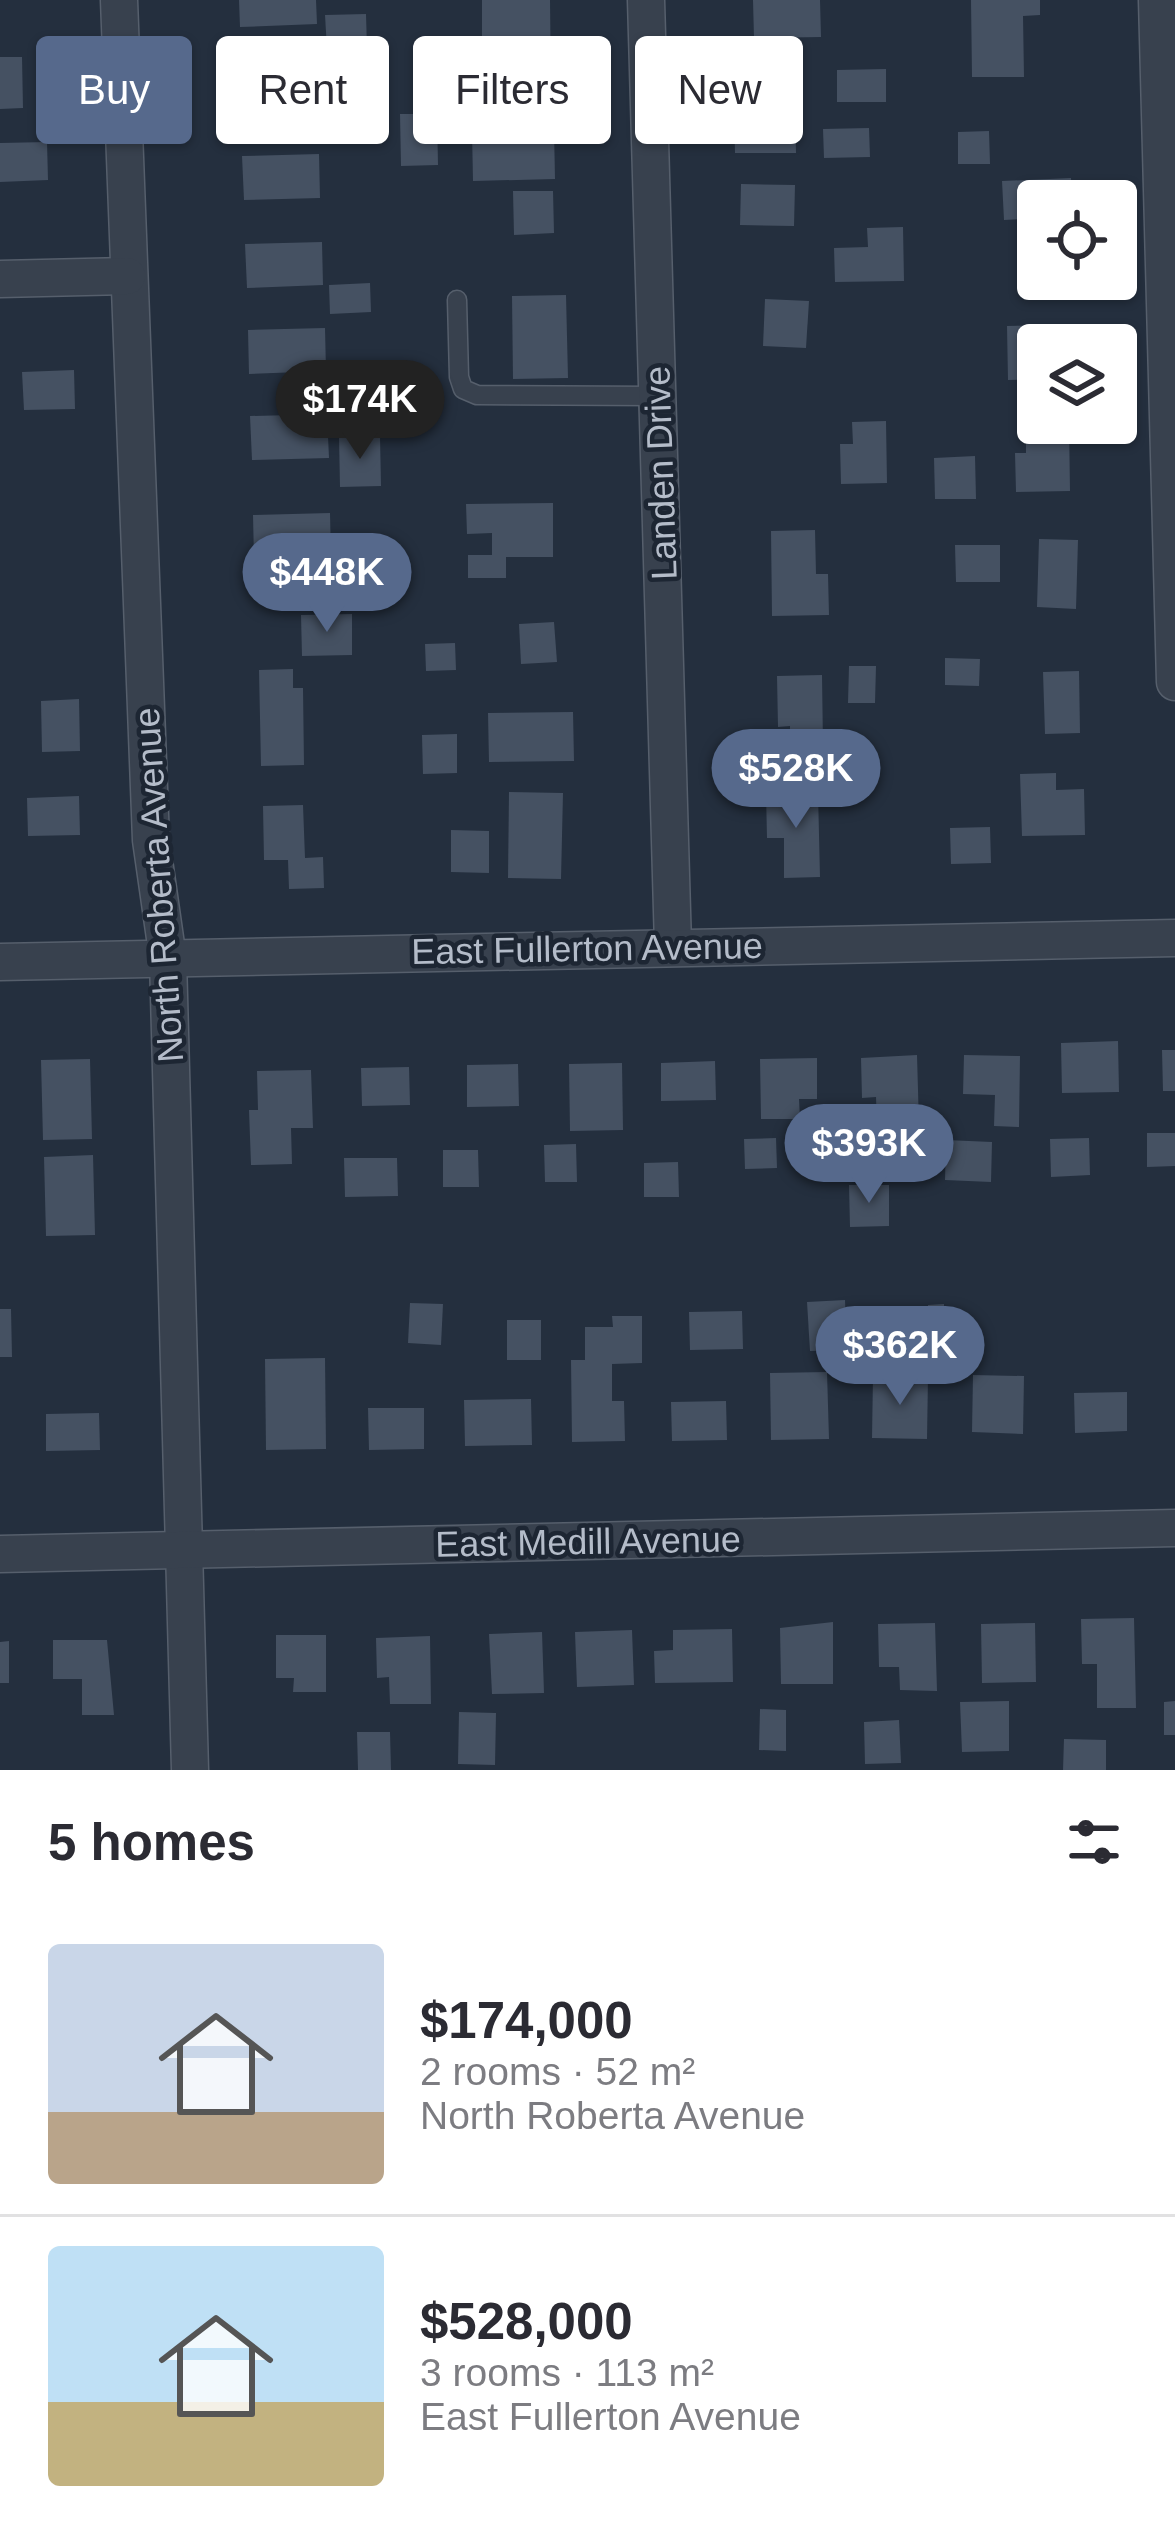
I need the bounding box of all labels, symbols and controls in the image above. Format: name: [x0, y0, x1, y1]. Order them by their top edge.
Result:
chip: Buy: [36, 36, 192, 144]
chip: Rent: [216, 36, 389, 144]
chip: Filters: [413, 36, 611, 144]
chip: New: [635, 36, 803, 144]
map controls: [1017, 180, 1137, 444]
button: locate: [1017, 180, 1137, 300]
button: layers: [1017, 324, 1137, 444]
pin: $174K: [276, 360, 444, 462]
street label: Landen Drive: [636, 365, 685, 581]
text: $174K: [303, 377, 417, 420]
pin: $448K: [243, 533, 411, 635]
text: $448K: [270, 550, 384, 593]
street label: North Roberta Avenue: [126, 706, 191, 1064]
pin: $528K: [712, 729, 880, 831]
text: $528K: [739, 746, 853, 789]
street label: East Fullerton Avenue: [411, 925, 763, 972]
pin: $393K: [785, 1104, 953, 1206]
text: $393K: [812, 1121, 926, 1164]
pin: $362K: [816, 1306, 984, 1408]
text: $362K: [843, 1323, 957, 1366]
street label: East Medill Avenue: [435, 1518, 741, 1565]
icon: filters: [1061, 1809, 1127, 1875]
text: 5 homes: [48, 1814, 255, 1871]
icon: home: [144, 1992, 288, 2136]
text: $174,000: [420, 1992, 633, 2049]
text: 2 rooms · 52 m²: [420, 2050, 695, 2093]
text: North Roberta Avenue: [420, 2094, 805, 2137]
text: $528,000: [420, 2293, 633, 2350]
icon: home: [144, 2294, 288, 2438]
text: 3 rooms · 113 m²: [420, 2351, 714, 2394]
text: East Fullerton Avenue: [420, 2395, 801, 2438]

